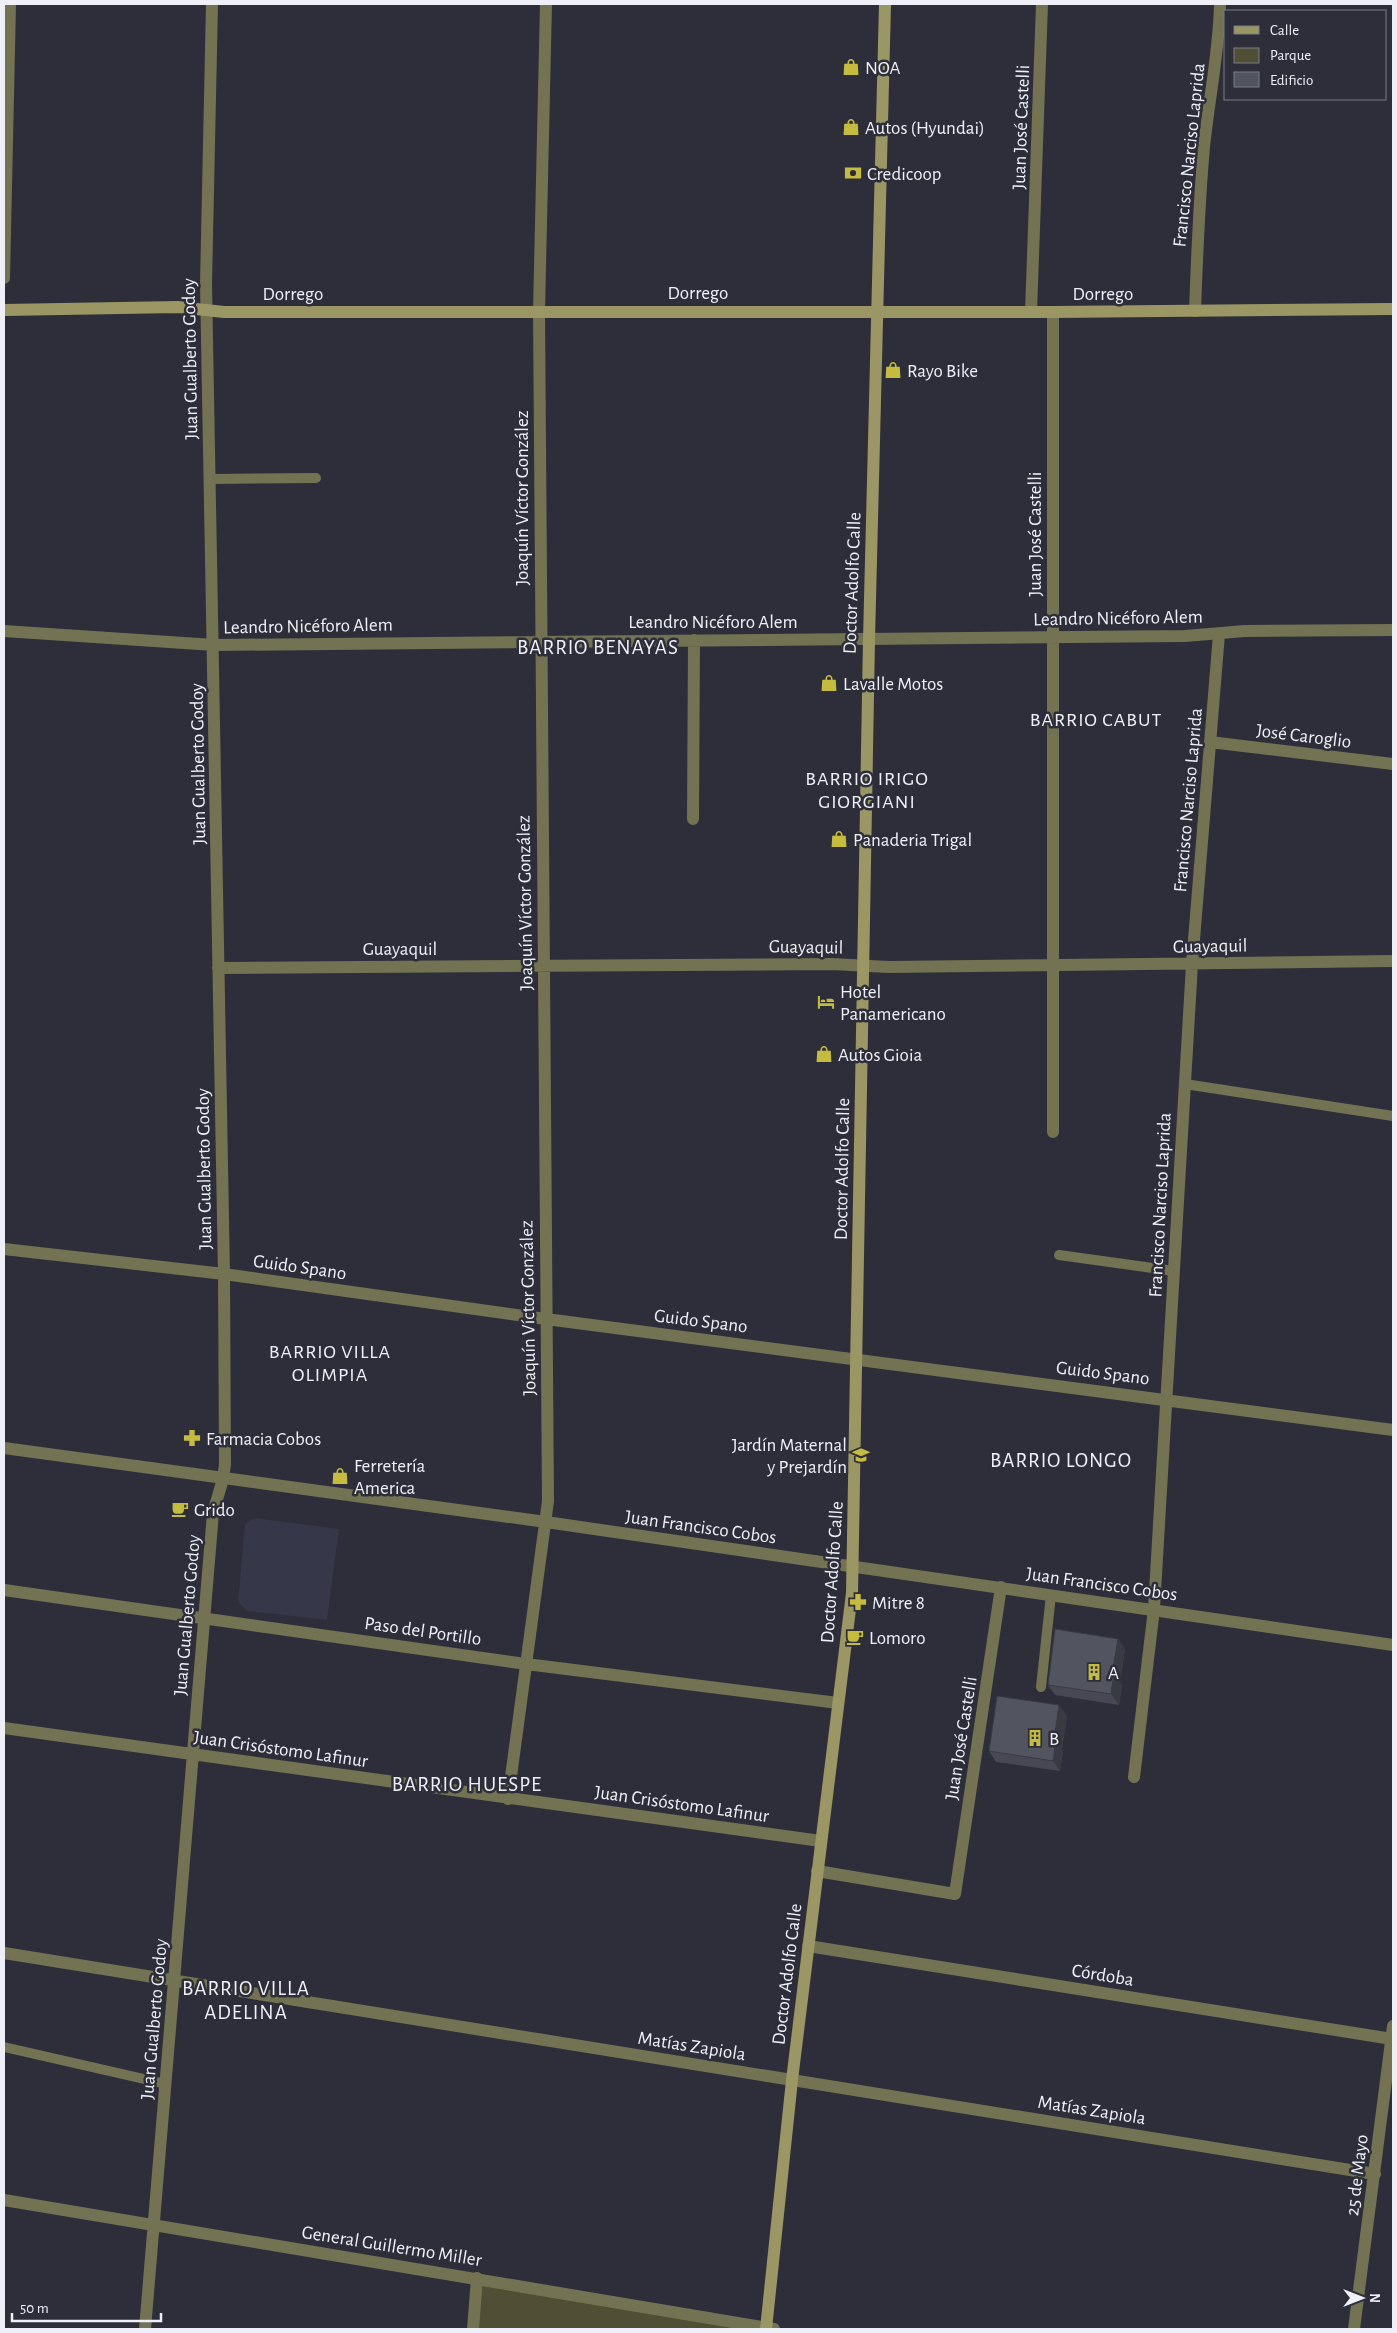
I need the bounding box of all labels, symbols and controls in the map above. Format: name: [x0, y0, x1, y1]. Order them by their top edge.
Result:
legend: [1224, 10, 1387, 100]
text: Calle: [1270, 23, 1299, 38]
text: Parque: [1270, 48, 1311, 63]
shop icon: NOA: [841, 57, 861, 77]
place label: NOA: [865, 59, 900, 78]
street label: Francisco Narciso Laprida: [1170, 62, 1209, 248]
street label: Juan José Castelli: [1010, 64, 1033, 190]
text: Edificio: [1270, 73, 1313, 88]
shop icon: Autos (Hyundai): [841, 117, 861, 137]
place label: Autos (Hyundai): [865, 119, 985, 138]
bank icon: Credicoop: [843, 163, 863, 183]
place label: Credicoop: [867, 165, 941, 184]
street label: Juan Gualberto Godoy: [180, 278, 201, 440]
street label: Dorrego: [668, 284, 728, 303]
street label: Dorrego: [263, 285, 323, 304]
street label: Dorrego: [1073, 285, 1133, 304]
shop icon: Rayo Bike: [883, 360, 903, 380]
place label: Rayo Bike: [907, 362, 978, 381]
street label: Joaquín Víctor González: [513, 410, 532, 586]
street label: Juan José Castelli: [1026, 472, 1045, 596]
street label: Doctor Adolfo Calle: [841, 512, 864, 654]
street label: Leandro Nicéforo Alem: [1033, 608, 1203, 629]
street label: Leandro Nicéforo Alem: [628, 613, 798, 632]
street label: Leandro Nicéforo Alem: [223, 616, 393, 637]
district label: BARRIO BENAYAS: [517, 637, 679, 658]
shop icon: Lavalle Motos: [819, 673, 839, 693]
place label: Lavalle Motos: [843, 675, 943, 694]
street label: Juan Gualberto Godoy: [188, 683, 209, 845]
street label: Francisco Narciso Laprida: [1171, 707, 1206, 893]
district label: BARRIO CABUT: [1030, 710, 1162, 730]
street label: José Caroglio: [1255, 721, 1352, 752]
district label: BARRIO IRIGO GIORGIANI: [805, 769, 929, 812]
street label: Joaquín Víctor González: [514, 815, 537, 991]
shop icon: Panaderia Trigal: [829, 829, 849, 849]
place label: Panaderia Trigal: [853, 831, 972, 850]
street label: Guayaquil: [1173, 936, 1247, 957]
street label: Guayaquil: [769, 937, 843, 958]
street label: Guayaquil: [363, 940, 437, 959]
place label: Hotel Panamericano: [840, 983, 946, 1024]
hotel icon: Hotel Panamericano: [816, 992, 836, 1012]
shop icon: Autos Gioia: [814, 1044, 834, 1064]
place label: Autos Gioia: [838, 1046, 923, 1065]
street label: Juan Gualberto Godoy: [194, 1088, 215, 1250]
street label: Doctor Adolfo Calle: [832, 1098, 853, 1240]
street label: Francisco Narciso Laprida: [1146, 1112, 1175, 1298]
street label: Joaquín Víctor González: [517, 1220, 540, 1396]
street label: Guido Spano: [252, 1252, 348, 1283]
street label: Guido Spano: [653, 1306, 749, 1337]
district label: BARRIO VILLA OLIMPIA: [269, 1342, 391, 1385]
street label: Guido Spano: [1055, 1358, 1151, 1389]
pharmacy icon: Farmacia Cobos: [182, 1428, 202, 1448]
place label: Farmacia Cobos: [206, 1430, 321, 1449]
place label: Jardín Maternal y Prejardín: [732, 1436, 847, 1477]
school or university icon: Jardín Maternal y Prejardín: [851, 1445, 871, 1465]
district label: BARRIO LONGO: [990, 1450, 1132, 1471]
place label: Ferretería America: [354, 1457, 426, 1498]
shop icon: Ferretería America: [330, 1466, 350, 1486]
cafe icon: Grido: [170, 1499, 190, 1519]
street label: Doctor Adolfo Calle: [818, 1500, 847, 1644]
place label: Grido: [194, 1501, 235, 1520]
street label: Juan Francisco Cobos: [624, 1507, 778, 1548]
street label: Juan Gualberto Godoy: [171, 1534, 204, 1696]
street label: Juan Francisco Cobos: [1025, 1564, 1179, 1605]
pharmacy icon: Mitre 8: [848, 1592, 868, 1612]
place label: Mitre 8: [872, 1594, 925, 1613]
street label: Paso del Portillo: [363, 1614, 482, 1649]
cafe icon: Lomoro: [845, 1627, 865, 1647]
place label: Lomoro: [869, 1629, 926, 1648]
building icon: A: [1084, 1662, 1104, 1682]
place label: A: [1108, 1664, 1119, 1683]
street label: Juan José Castelli: [942, 1675, 981, 1801]
street label: Juan Crisóstomo Lafinur: [193, 1728, 369, 1771]
building icon: B: [1025, 1728, 1045, 1748]
place label: B: [1049, 1730, 1059, 1749]
district label: BARRIO HUESPE: [392, 1774, 542, 1795]
street label: Juan Crisóstomo Lafinur: [594, 1783, 770, 1826]
street label: Doctor Adolfo Calle: [769, 1902, 806, 2046]
street label: Juan Gualberto Godoy: [138, 1938, 171, 2100]
street label: Córdoba: [1070, 1961, 1135, 1990]
district label: BARRIO VILLA ADELINA: [182, 1978, 310, 2023]
street label: Matías Zapiola: [636, 2029, 747, 2064]
street label: Matías Zapiola: [1036, 2093, 1147, 2128]
street label: 25 de Mayo: [1343, 2133, 1372, 2217]
street label: General Guillermo Miller: [300, 2223, 483, 2270]
north arrow: [1337, 2273, 1387, 2323]
scale bar: [12, 2290, 161, 2322]
text: N: [1367, 2293, 1381, 2303]
text: 50 m: [20, 2301, 49, 2316]

